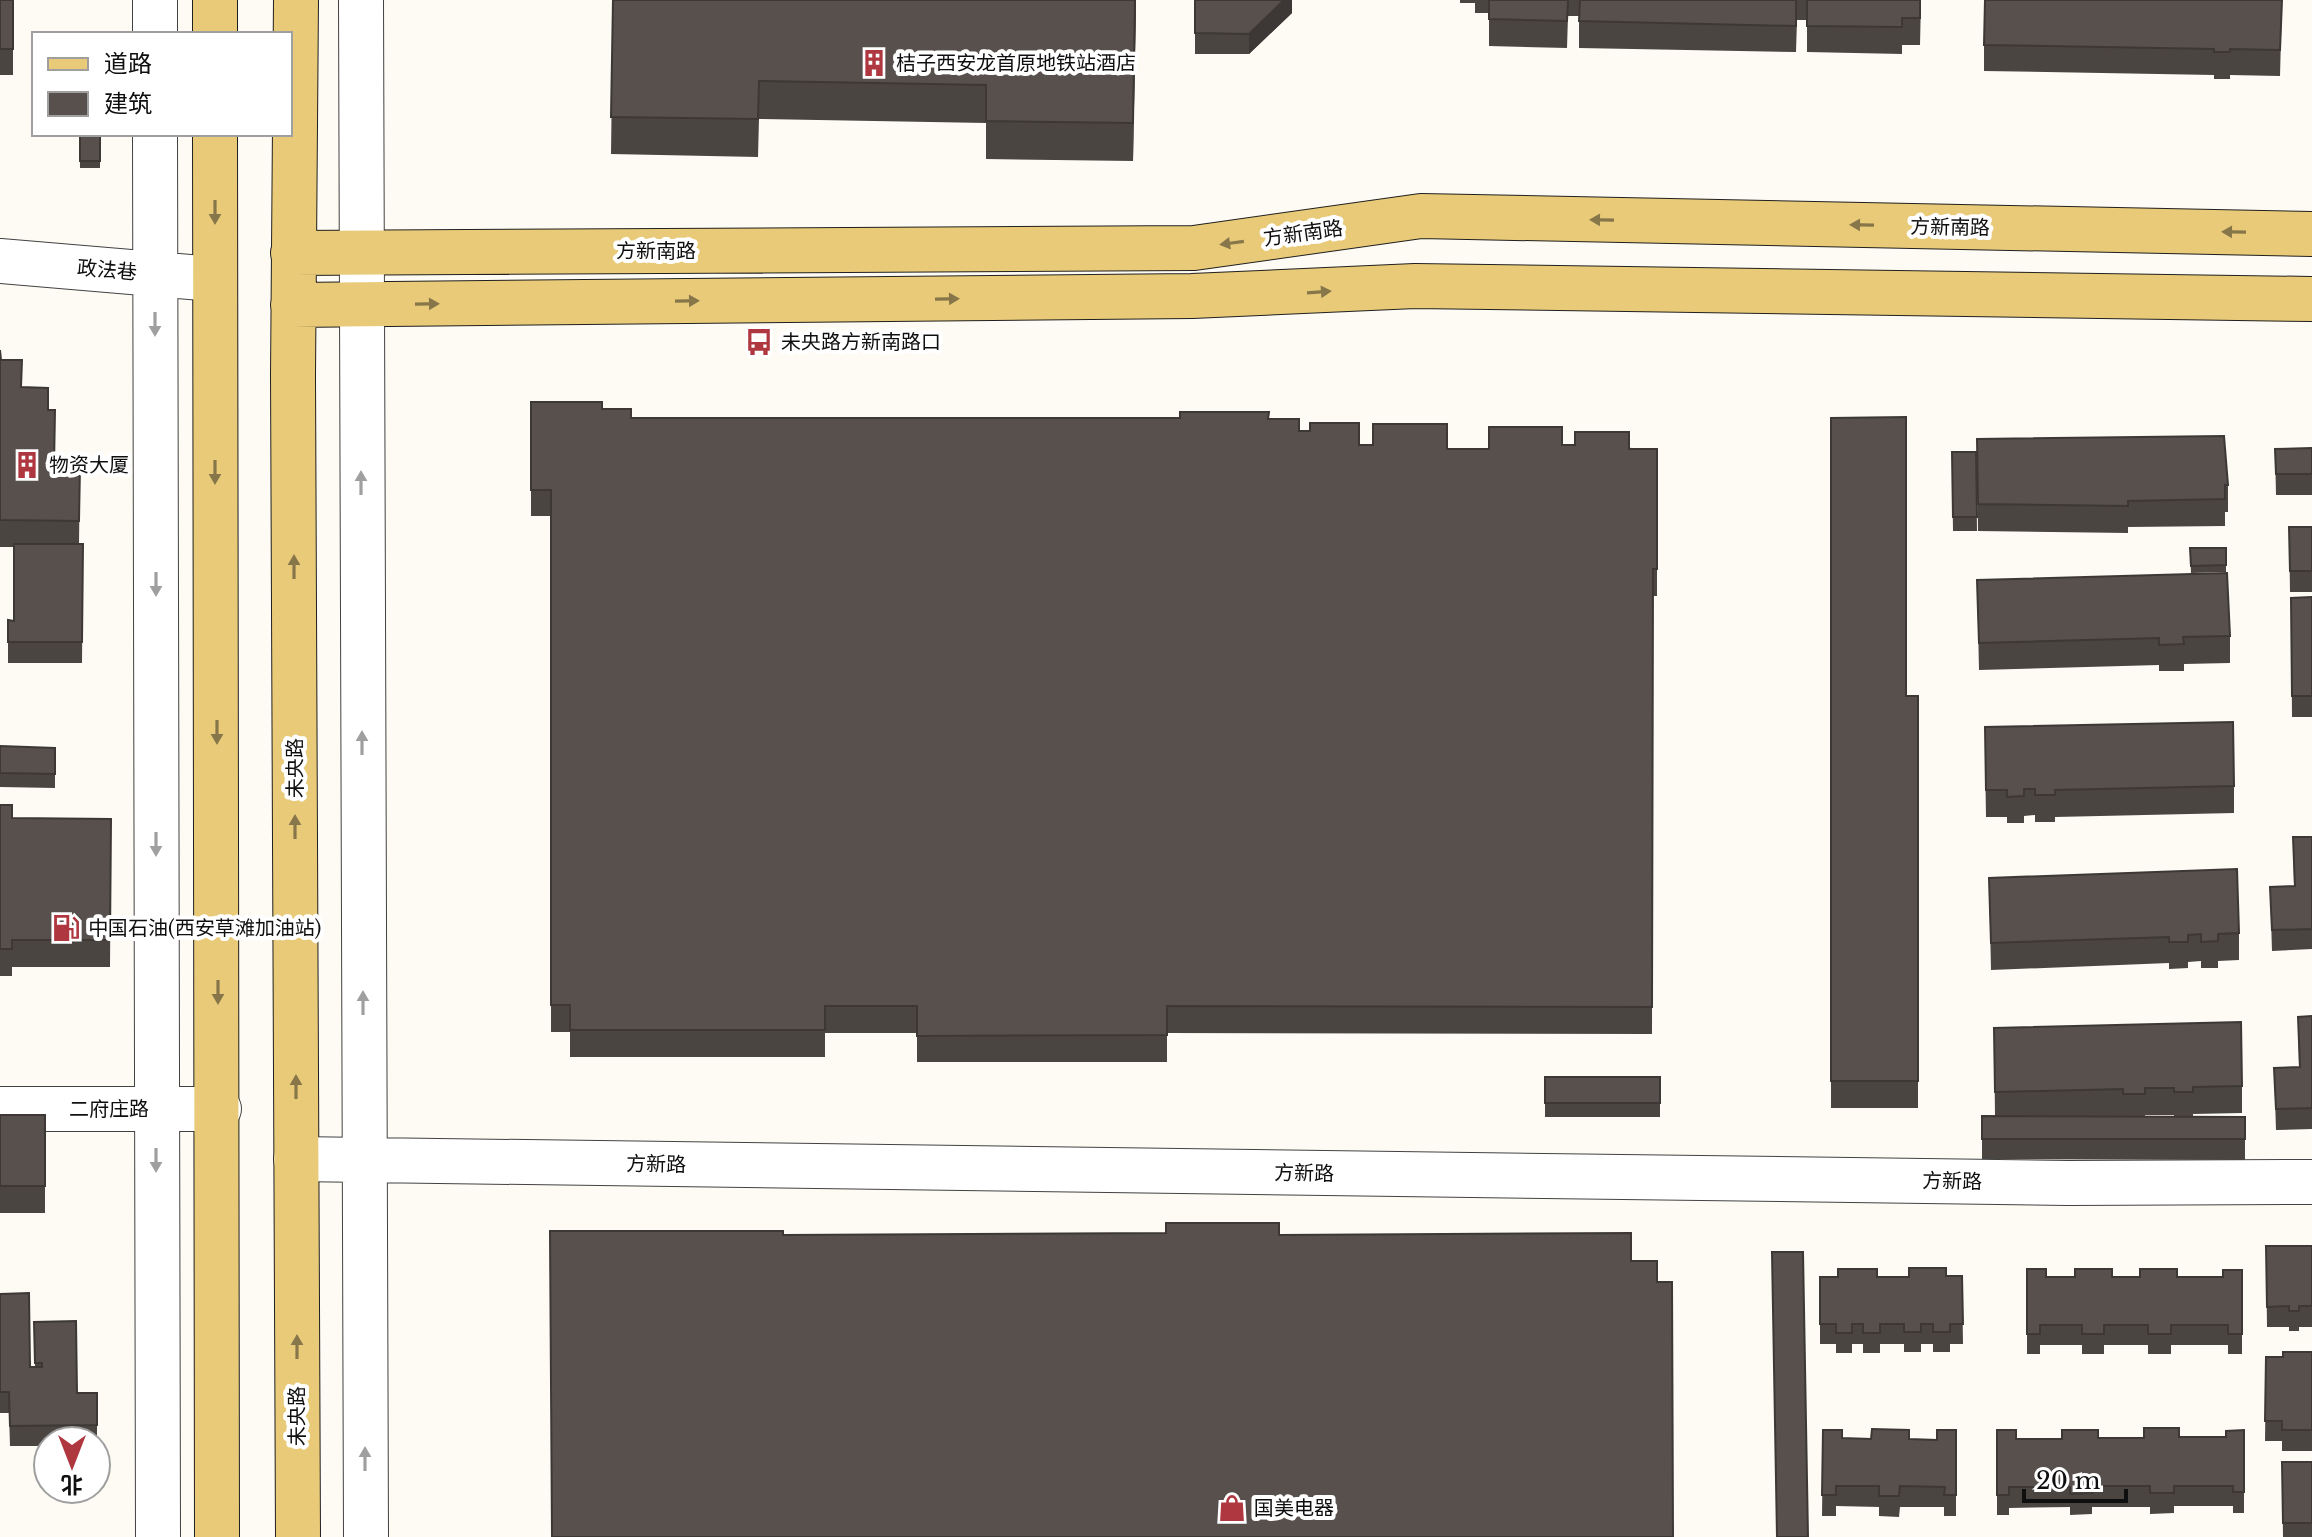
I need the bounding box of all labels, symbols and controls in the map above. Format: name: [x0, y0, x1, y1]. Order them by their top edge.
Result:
legend: [32, 32, 292, 136]
building icon: 桔子西安龙首原地铁站酒店: [859, 48, 889, 78]
text: 道路: [104, 49, 152, 78]
place label: 桔子西安龙首原地铁站酒店: [896, 51, 1136, 75]
text: 建筑: [104, 89, 152, 118]
one-way arrow: [208, 200, 221, 225]
one-way arrow: [1589, 213, 1614, 226]
street label: 方新南路: [1910, 214, 1990, 240]
street label: 方新南路: [1262, 216, 1344, 250]
one-way arrow: [1849, 219, 1874, 231]
one-way arrow: [2221, 226, 2246, 238]
one-way arrow: [1219, 237, 1244, 250]
street label: 方新南路: [616, 239, 696, 263]
street label: 政法巷: [76, 255, 138, 285]
one-way arrow: [1307, 285, 1332, 298]
one-way arrow: [935, 292, 960, 305]
one-way arrow: [675, 295, 700, 307]
one-way arrow: [415, 298, 440, 310]
one-way arrow: [149, 312, 161, 337]
bus stop icon: 未央路方新南路口: [744, 327, 774, 357]
place label: 未央路方新南路口: [781, 330, 941, 354]
building icon: 物资大厦: [12, 450, 42, 480]
place label: 物资大厦: [49, 453, 129, 477]
one-way arrow: [209, 460, 221, 485]
one-way arrow: [355, 470, 367, 495]
one-way arrow: [288, 554, 300, 579]
one-way arrow: [150, 572, 162, 597]
one-way arrow: [211, 720, 223, 745]
one-way arrow: [356, 730, 368, 755]
street label: 未央路: [283, 738, 307, 798]
one-way arrow: [289, 814, 301, 839]
one-way arrow: [150, 832, 162, 857]
fuel station icon: 中国石油(西安草滩加油站): [51, 913, 81, 943]
place label: 中国石油(西安草滩加油站): [88, 916, 321, 940]
one-way arrow: [212, 980, 224, 1005]
one-way arrow: [357, 990, 369, 1015]
one-way arrow: [290, 1074, 302, 1099]
street label: 二府庄路: [69, 1097, 149, 1121]
one-way arrow: [150, 1148, 162, 1173]
street label: 方新路: [626, 1151, 686, 1177]
street label: 方新路: [1274, 1160, 1334, 1186]
street label: 方新路: [1922, 1168, 1982, 1194]
one-way arrow: [291, 1334, 303, 1359]
street label: 未央路: [285, 1386, 309, 1446]
north arrow: [32, 1425, 112, 1505]
one-way arrow: [359, 1446, 372, 1471]
scale bar: [2024, 1453, 2126, 1503]
text: 20 m: [2036, 1466, 2101, 1495]
text: 北: [61, 1471, 83, 1498]
shop icon: 国美电器: [1217, 1493, 1247, 1523]
place label: 国美电器: [1254, 1496, 1334, 1520]

